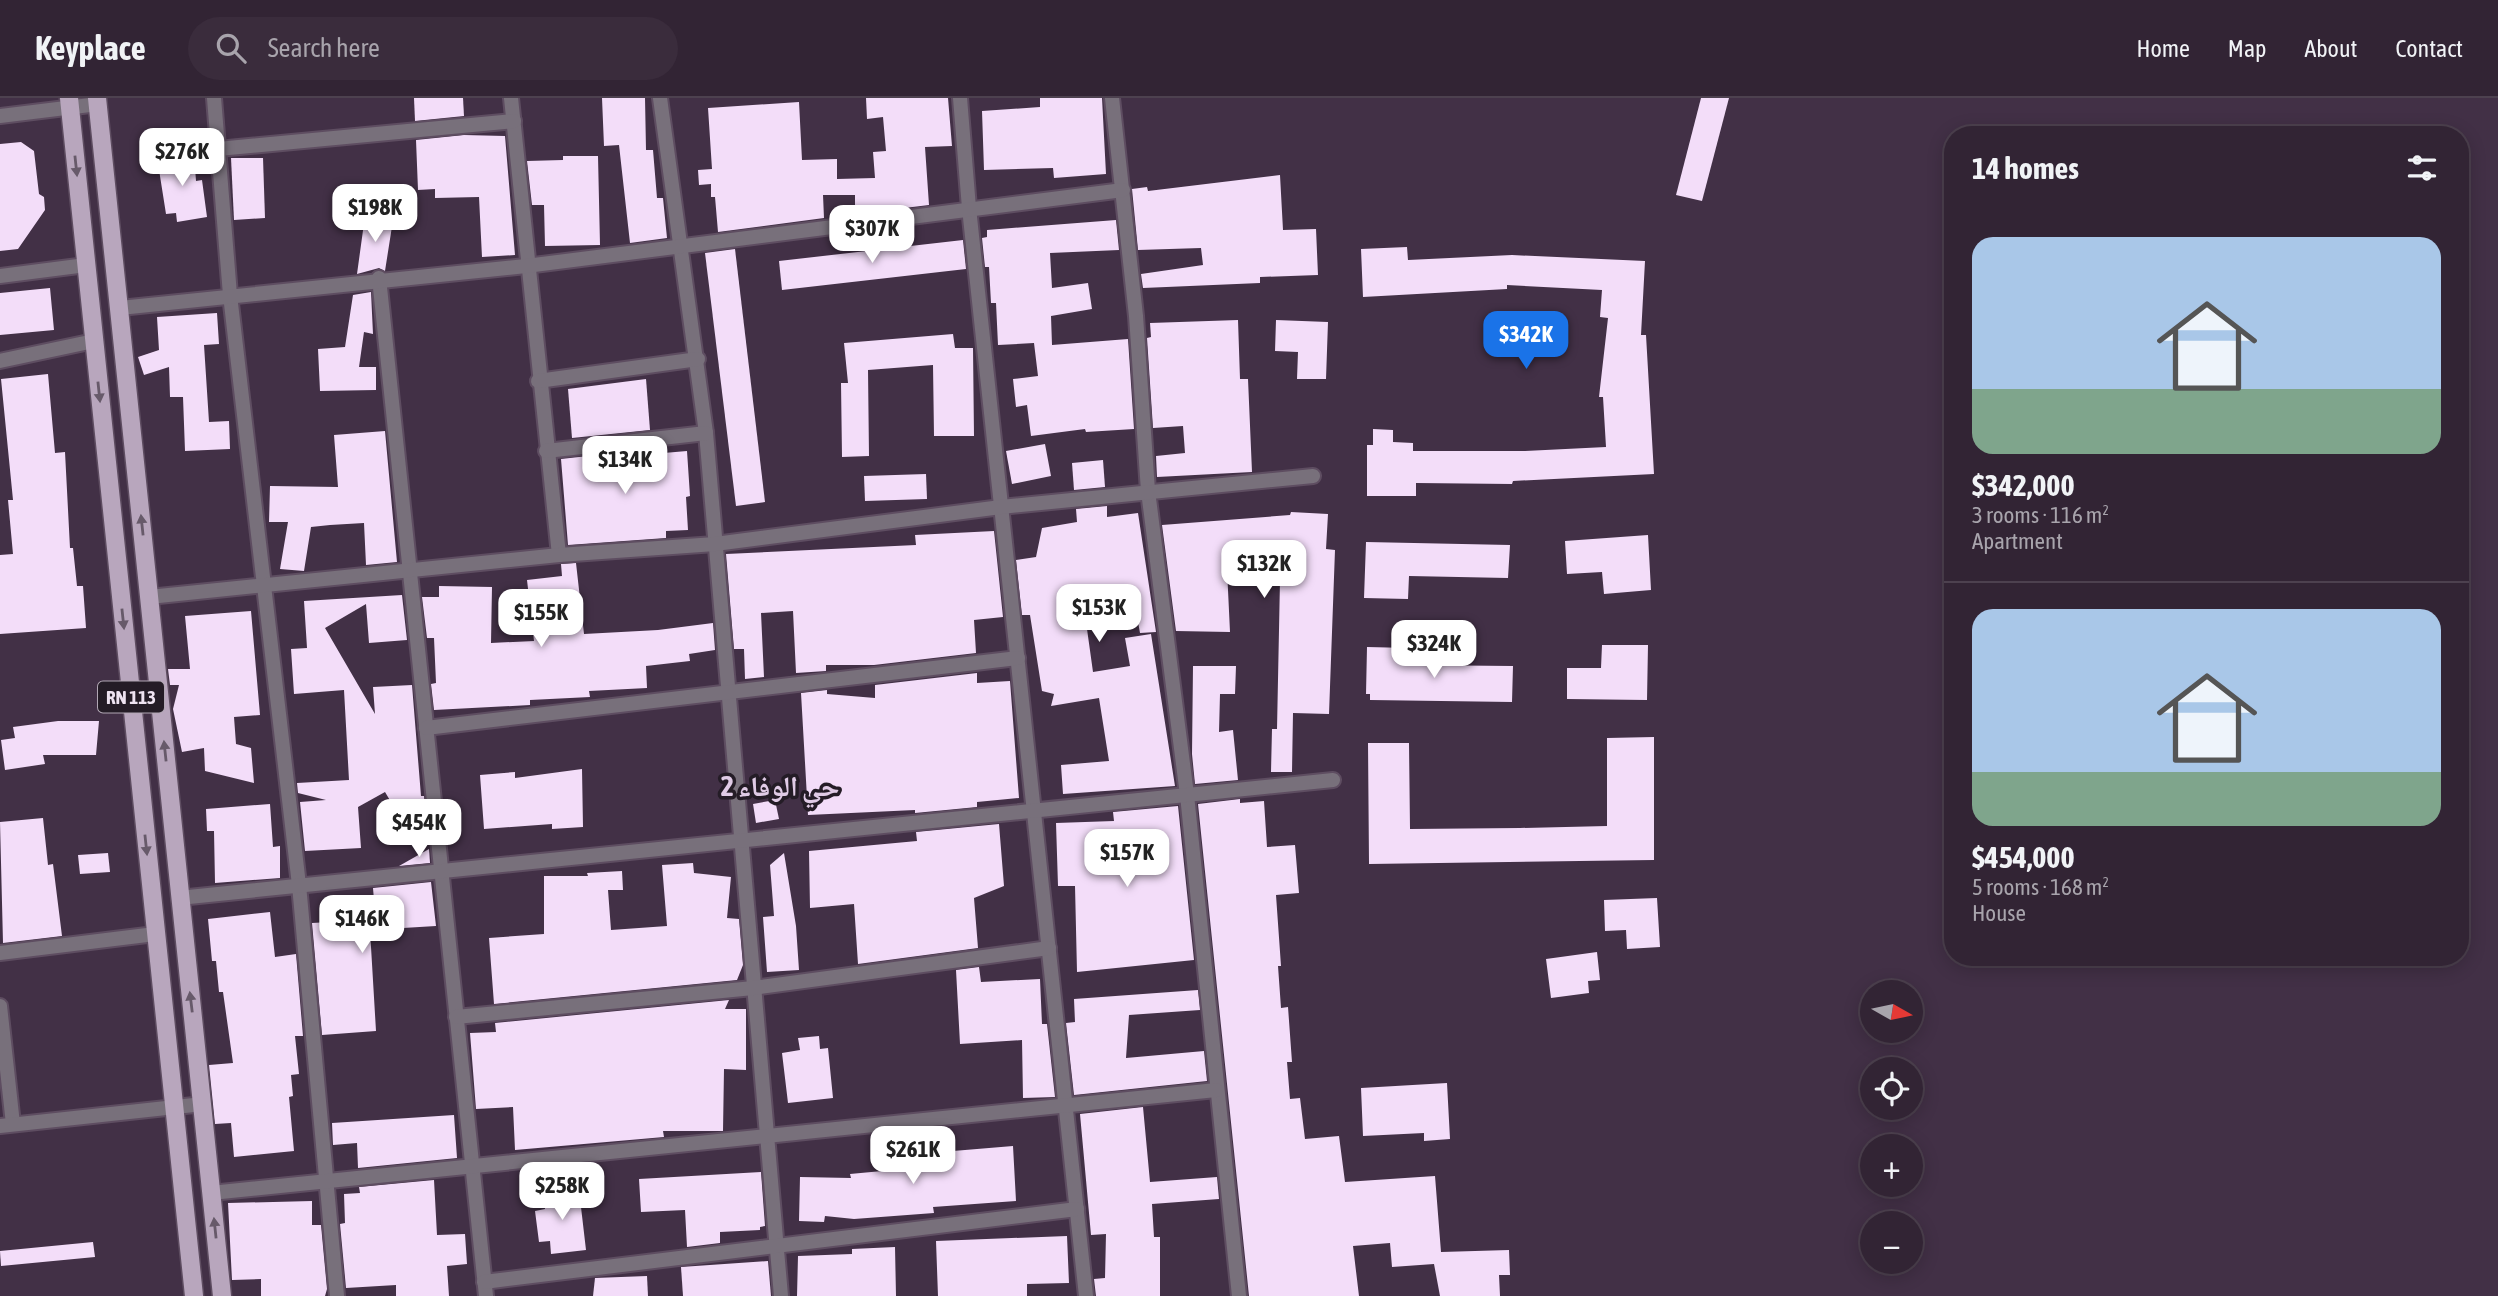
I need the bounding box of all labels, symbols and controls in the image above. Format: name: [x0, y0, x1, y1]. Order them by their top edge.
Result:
search box: [188, 17, 678, 80]
text: Keyplace: [35, 29, 146, 67]
icon: search: [212, 29, 250, 67]
text: Search here: [268, 33, 380, 63]
text: Home: [2136, 35, 2190, 62]
text: Map: [2228, 35, 2266, 62]
text: About: [2304, 35, 2357, 62]
text: Contact: [2395, 35, 2463, 62]
pin: $276K: [133, 129, 231, 188]
text: $276K: [155, 138, 209, 164]
icon: filters: [2403, 149, 2441, 187]
text: 14 homes: [1972, 151, 2079, 185]
one-way arrow: [71, 155, 82, 177]
pin: $198K: [326, 184, 424, 244]
text: $198K: [348, 194, 402, 220]
pin: $307K: [823, 206, 921, 265]
text: $307K: [845, 215, 899, 241]
icon: home: [2144, 283, 2270, 409]
pin: $342K: [1477, 312, 1575, 371]
text: $342K: [1499, 321, 1553, 347]
one-way arrow: [94, 381, 105, 403]
pin: $134K: [576, 436, 674, 496]
text: $134K: [598, 446, 652, 472]
text: $342,000: [1972, 468, 2075, 502]
text: 3 rooms · 116 m²: [1972, 502, 2109, 528]
one-way arrow: [136, 514, 147, 536]
text: Apartment: [1972, 528, 2063, 554]
pin: $132K: [1215, 540, 1313, 600]
text: $132K: [1237, 550, 1291, 576]
pin: $153K: [1050, 584, 1148, 644]
pin: $155K: [492, 589, 590, 649]
text: $153K: [1072, 594, 1126, 620]
text: $155K: [514, 599, 568, 625]
one-way arrow: [117, 608, 128, 630]
pin: $324K: [1385, 620, 1483, 680]
text: $324K: [1407, 630, 1461, 656]
icon: home: [2144, 655, 2270, 781]
road number: RN 113: [98, 682, 164, 712]
one-way arrow: [159, 740, 170, 762]
district label: حي الوفاء 2: [721, 770, 839, 809]
pin: $454K: [370, 800, 468, 859]
text: $454K: [392, 809, 446, 835]
pin: $157K: [1078, 830, 1176, 889]
one-way arrow: [141, 834, 152, 856]
text: $157K: [1100, 839, 1154, 865]
text: $454,000: [1972, 840, 2075, 874]
text: 5 rooms · 168 m²: [1972, 874, 2109, 900]
pin: $146K: [313, 896, 411, 955]
text: House: [1972, 900, 2026, 926]
text: $146K: [335, 905, 389, 931]
north arrow: [1860, 980, 1923, 1043]
map controls: [1860, 980, 1923, 1274]
one-way arrow: [186, 991, 197, 1013]
button: locate: [1860, 1057, 1923, 1120]
pin: $261K: [864, 1126, 962, 1186]
button: +: [1860, 1134, 1923, 1197]
text: $261K: [886, 1136, 940, 1162]
pin: $258K: [513, 1162, 611, 1222]
text: $258K: [535, 1172, 589, 1198]
button: −: [1860, 1211, 1923, 1274]
one-way arrow: [209, 1217, 220, 1239]

